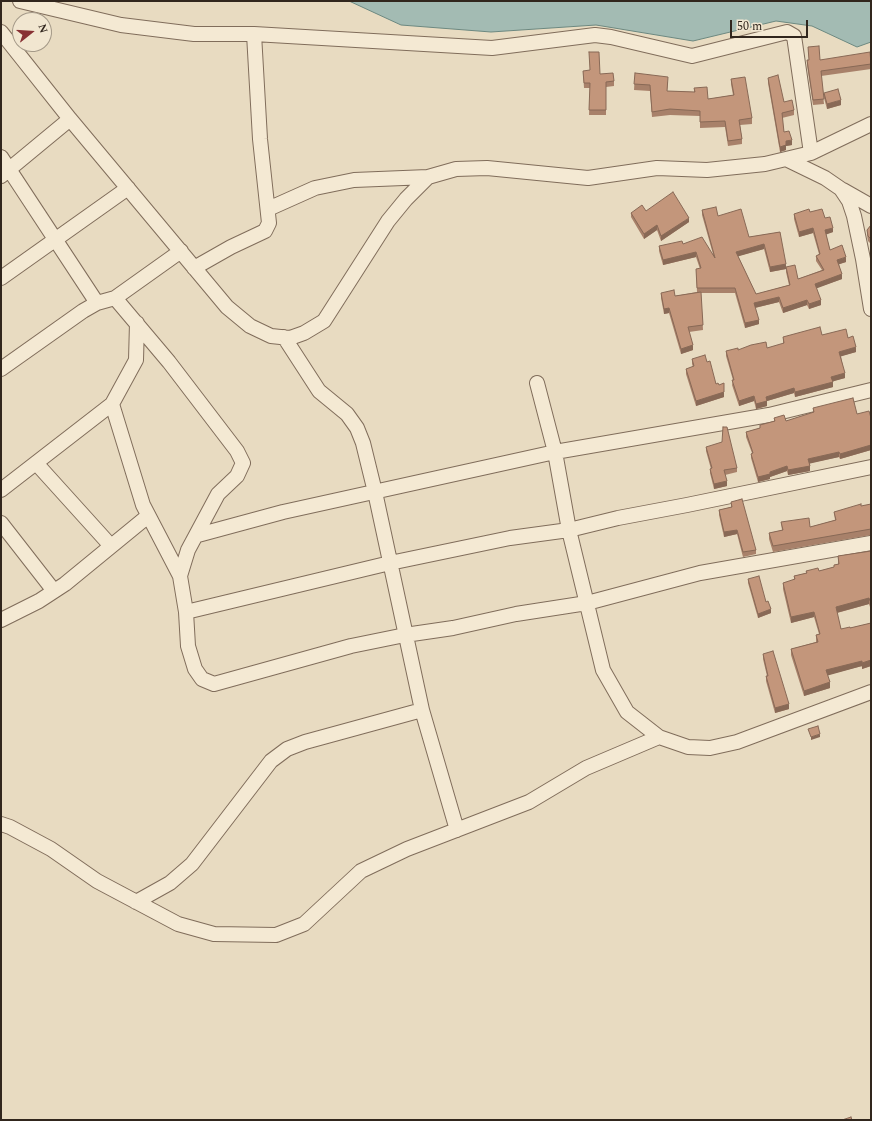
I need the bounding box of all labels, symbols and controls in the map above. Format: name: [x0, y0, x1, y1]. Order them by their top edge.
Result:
north arrow: [12, 12, 52, 52]
scale bar: [732, 12, 810, 38]
text: 50 m: [737, 17, 762, 36]
text: N: [34, 22, 52, 35]

